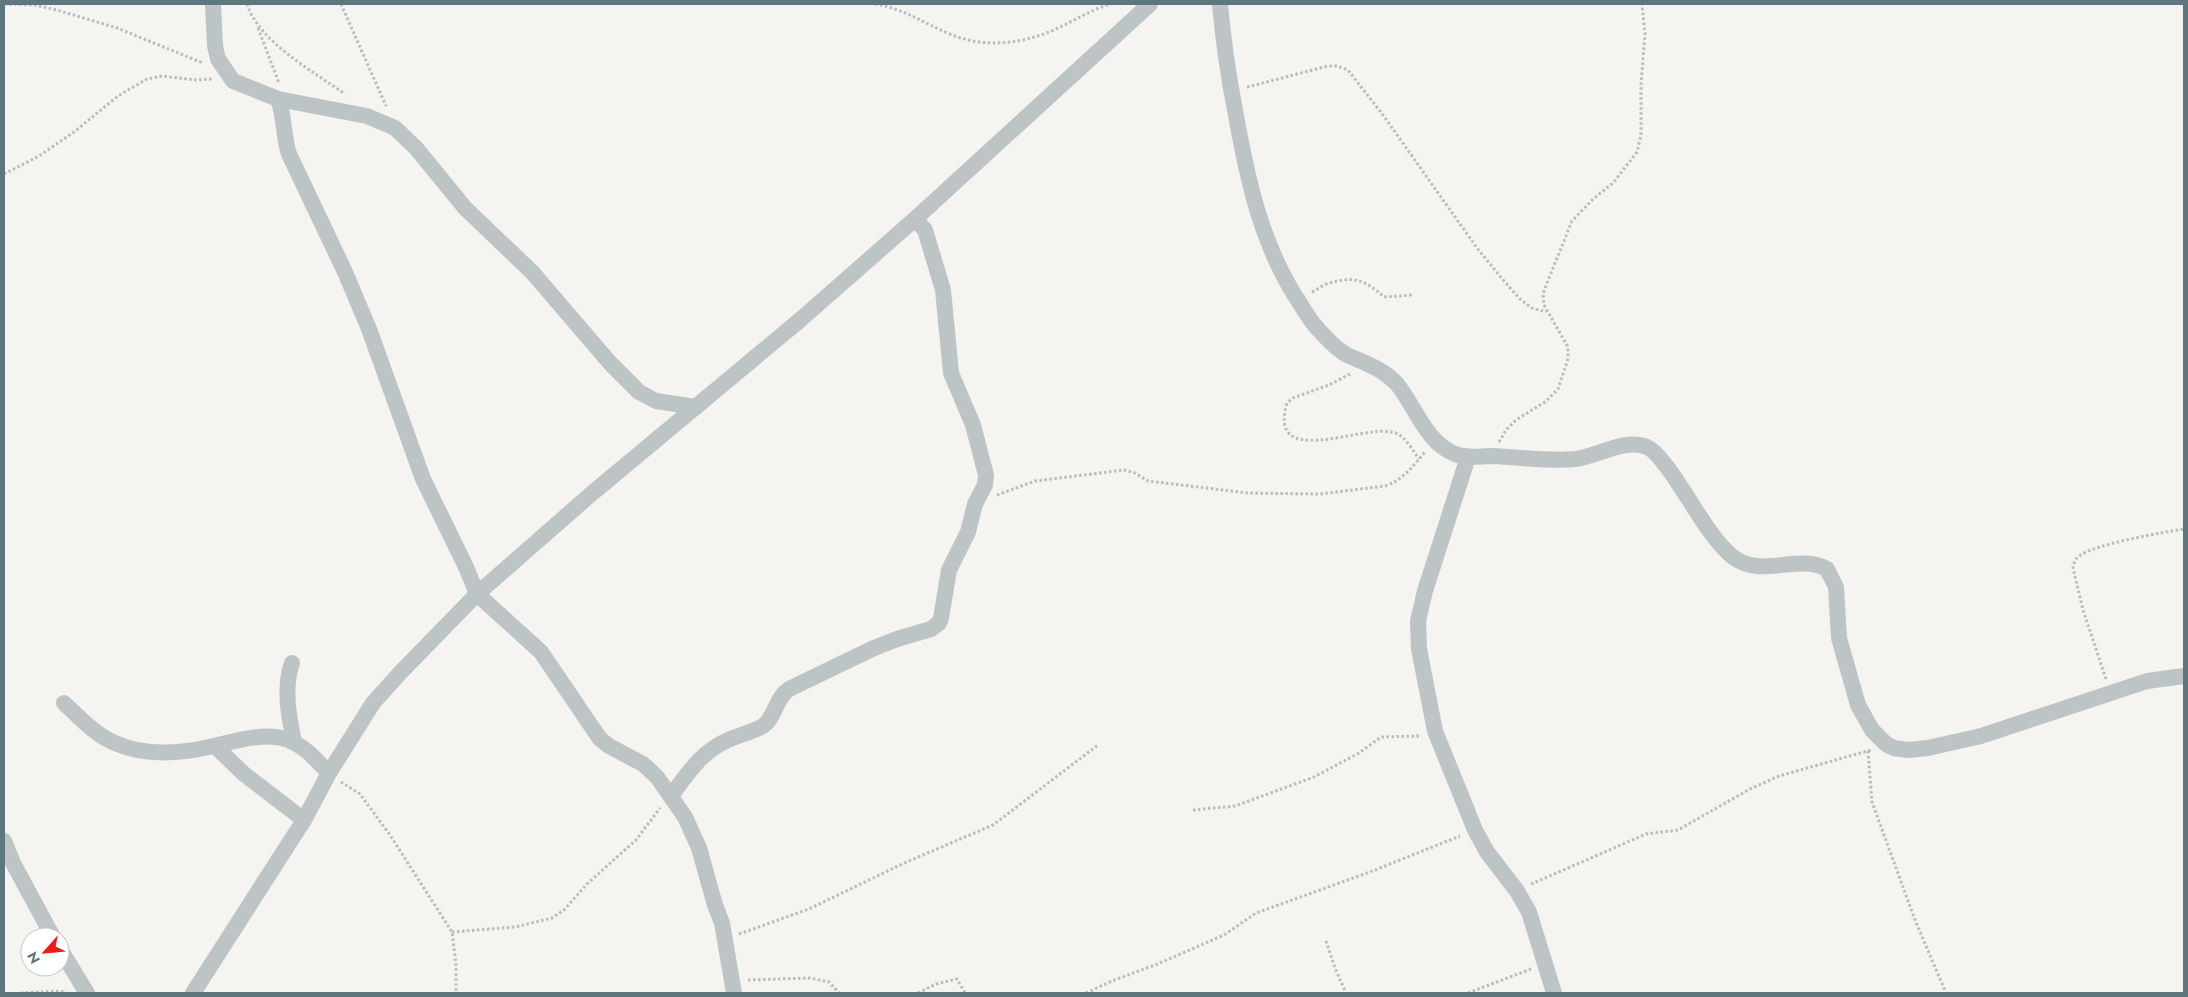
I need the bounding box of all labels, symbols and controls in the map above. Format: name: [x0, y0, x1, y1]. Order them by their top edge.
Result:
north arrow: [20, 927, 70, 977]
text: N: [22, 948, 45, 967]

